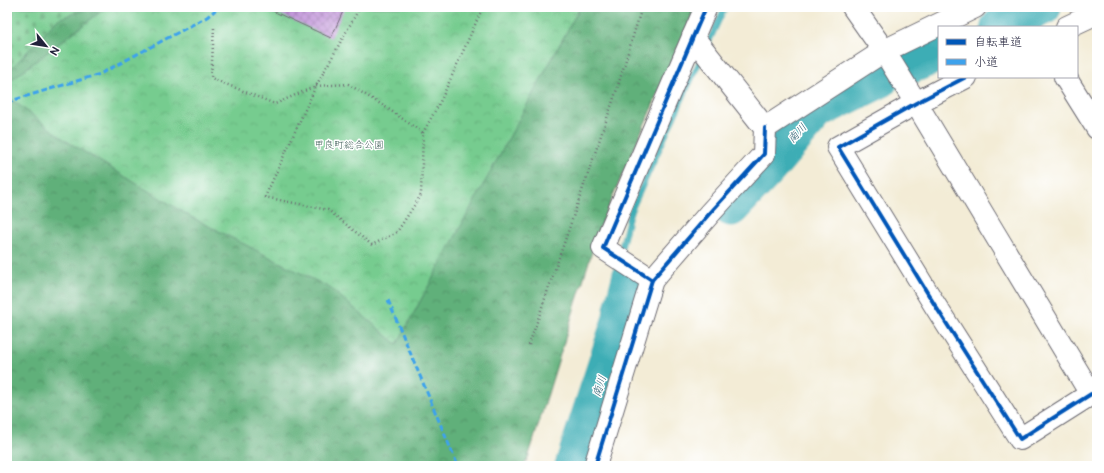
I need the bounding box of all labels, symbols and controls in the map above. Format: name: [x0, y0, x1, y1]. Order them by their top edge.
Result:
north arrow: [26, 26, 66, 66]
legend: [938, 26, 1078, 78]
text: 自転車道: [974, 35, 1022, 50]
text: N: [47, 44, 62, 58]
text: 小道: [974, 55, 998, 70]
water label: 南川: [785, 121, 810, 146]
park label: 甲良町総合公園: [314, 139, 384, 151]
water label: 南川: [590, 374, 609, 399]

